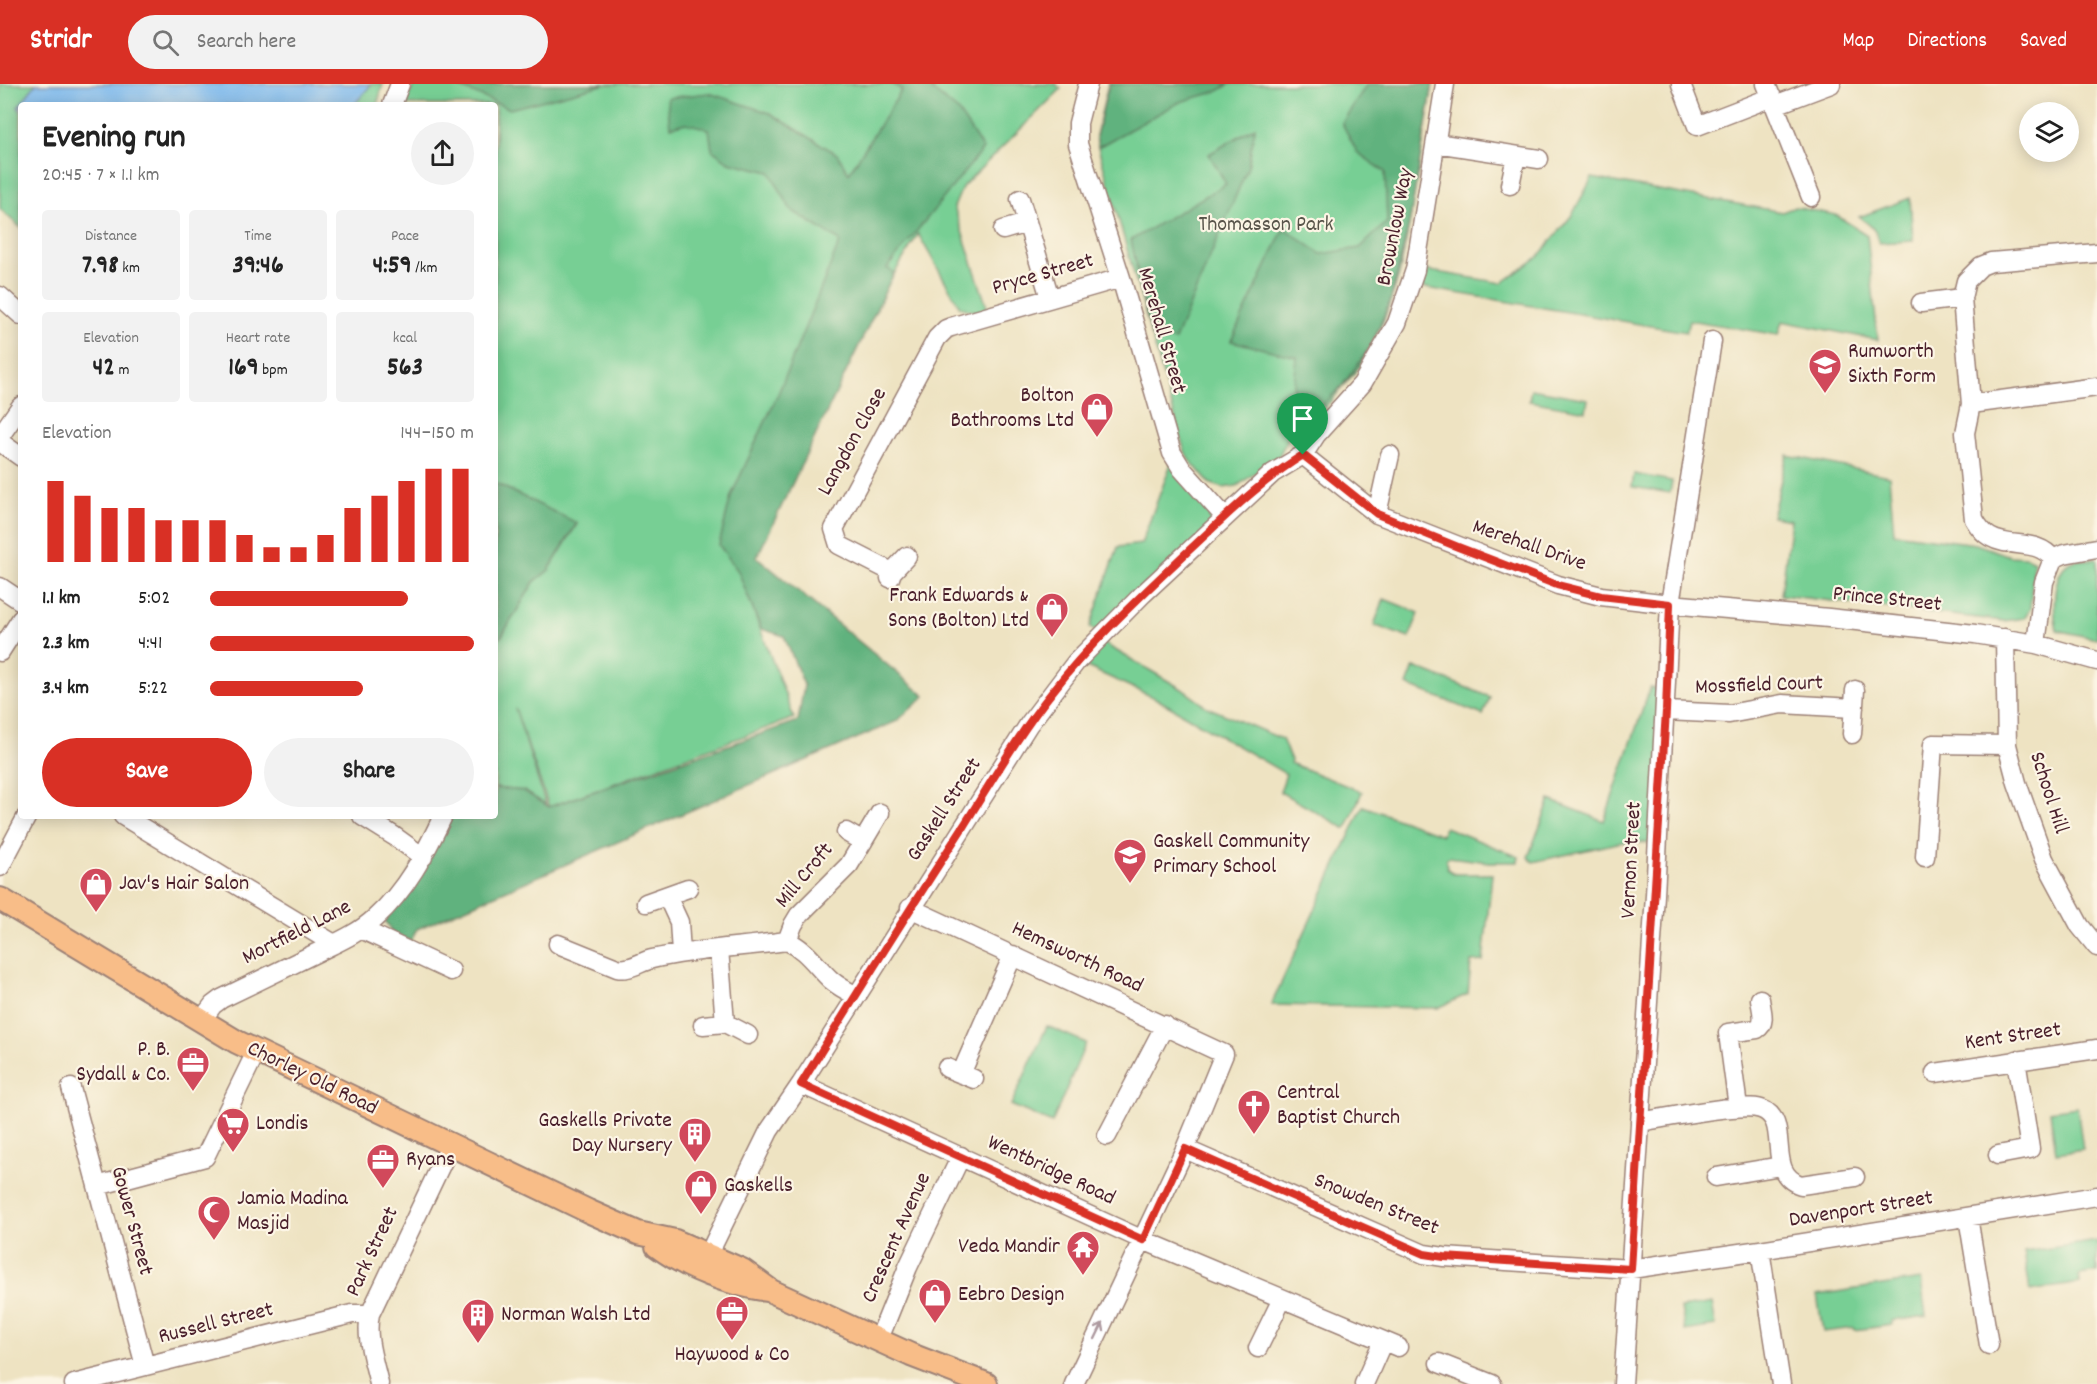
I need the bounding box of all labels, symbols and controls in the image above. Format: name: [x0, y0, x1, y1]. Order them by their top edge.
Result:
search box: [128, 15, 548, 69]
text: Stridr: [30, 22, 92, 62]
icon: search: [149, 26, 182, 59]
text: Search here: [197, 27, 296, 58]
text: Map: [1843, 27, 1874, 57]
text: Directions: [1907, 27, 1987, 57]
text: Saved: [2020, 27, 2067, 57]
map controls: [2019, 102, 2079, 162]
button: layers: [2019, 102, 2079, 162]
text: Evening run: [42, 116, 186, 163]
button: share: [411, 122, 474, 185]
text: 20:45 · 7 × 1.1 km: [42, 162, 159, 190]
street label: Brownlow Way: [1369, 165, 1423, 288]
park label: Thomasson Park: [1198, 210, 1334, 241]
text: Distance: [85, 225, 137, 248]
text: Time: [244, 225, 272, 248]
text: Pace: [391, 225, 419, 248]
street label: Pryce Street: [989, 246, 1097, 304]
text: 7.98: [82, 248, 119, 285]
text: 39:46: [232, 248, 284, 285]
text: 4:59: [373, 248, 412, 285]
text: km: [119, 257, 140, 280]
text: /km: [412, 257, 437, 280]
street label: Merehall Street: [1128, 264, 1194, 398]
text: Elevation: [83, 327, 139, 350]
text: Heart rate: [226, 327, 290, 350]
text: kcal: [393, 327, 417, 350]
place label: Rumworth Sixth Form: [1848, 337, 1936, 393]
school or university icon: Rumworth Sixth Form: [1807, 347, 1843, 394]
text: 42: [93, 350, 115, 387]
text: 169: [228, 350, 259, 387]
text: 563: [387, 350, 423, 387]
text: m: [115, 359, 129, 382]
text: bpm: [259, 359, 288, 382]
place label: Bolton Bathrooms Ltd: [950, 381, 1074, 437]
street label: Langdon Close: [811, 382, 895, 502]
shop icon: Bolton Bathrooms Ltd: [1079, 391, 1115, 438]
pin: [1277, 393, 1328, 455]
icon: arrive: [1286, 402, 1319, 435]
text: Elevation: [42, 420, 112, 448]
text: 144–150 m: [400, 420, 474, 448]
street label: Merehall Drive: [1468, 512, 1590, 580]
street label: Prince Street: [1831, 579, 1943, 621]
place label: Frank Edwards & Sons (Bolton) Ltd: [888, 581, 1029, 637]
text: 1.1 km: [42, 585, 81, 613]
text: 5:02: [138, 585, 170, 613]
shop icon: Frank Edwards & Sons (Bolton) Ltd: [1034, 591, 1070, 638]
text: 2.3 km: [42, 630, 89, 658]
text: 4:41: [138, 630, 162, 658]
street label: Mossfield Court: [1694, 668, 1824, 704]
text: 3.4 km: [42, 675, 89, 703]
text: 5:22: [138, 675, 168, 703]
button: Save: [42, 738, 252, 807]
button: Share: [264, 738, 474, 807]
street label: School Hill: [2020, 748, 2076, 838]
street label: Gaskell Street: [900, 752, 990, 868]
street label: Vernon Street: [1613, 801, 1651, 919]
place label: Gaskell Community Primary School: [1153, 827, 1311, 883]
street label: Mill Croft: [768, 836, 842, 916]
school or university icon: Gaskell Community Primary School: [1112, 837, 1148, 884]
shop icon: Jav's Hair Salon: [78, 866, 114, 913]
place label: Jav's Hair Salon: [119, 869, 249, 900]
street label: Mortfield Lane: [237, 892, 357, 974]
street label: Hemsworth Road: [1006, 914, 1148, 1002]
street label: Kent Street: [1963, 1015, 2063, 1059]
street label: Chorley Old Road: [241, 1034, 383, 1124]
place label: P. B. Sydall & Co.: [76, 1035, 170, 1091]
office icon: P. B. Sydall & Co.: [175, 1045, 211, 1092]
place label: Central Baptist Church: [1277, 1078, 1400, 1134]
church icon: Central Baptist Church: [1236, 1088, 1272, 1135]
supermarket icon: Londis: [215, 1106, 251, 1153]
place label: Gaskells Private Day Nursery: [538, 1106, 673, 1162]
place label: Londis: [256, 1109, 309, 1140]
building icon: Gaskells Private Day Nursery: [677, 1116, 713, 1163]
street label: Wentbridge Road: [982, 1128, 1120, 1214]
office icon: Ryans: [365, 1142, 401, 1189]
place label: Ryans: [406, 1145, 455, 1176]
street label: Gower Street: [102, 1163, 160, 1279]
street label: Snowden Street: [1309, 1166, 1443, 1244]
shop icon: Gaskells: [683, 1168, 719, 1215]
street label: Crescent Avenue: [854, 1168, 940, 1308]
place label: Gaskells: [724, 1171, 793, 1202]
street label: Davenport Street: [1787, 1183, 1935, 1237]
place label: Jamia Madina Masjid: [237, 1184, 349, 1240]
mosque icon: Jamia Madina Masjid: [196, 1194, 232, 1241]
street label: Park Street: [339, 1202, 407, 1302]
temple icon: Veda Mandir: [1065, 1229, 1101, 1276]
place label: Veda Mandir: [958, 1232, 1061, 1263]
shop icon: Eebro Design: [917, 1277, 953, 1324]
place label: Eebro Design: [958, 1280, 1064, 1311]
office icon: Haywood & Co: [714, 1294, 750, 1341]
street label: Russell Street: [155, 1295, 277, 1353]
building icon: Norman Walsh Ltd: [460, 1297, 496, 1344]
place label: Norman Walsh Ltd: [501, 1300, 650, 1331]
one-way arrow: [1094, 1323, 1106, 1341]
place label: Haywood & Co: [675, 1340, 789, 1371]

